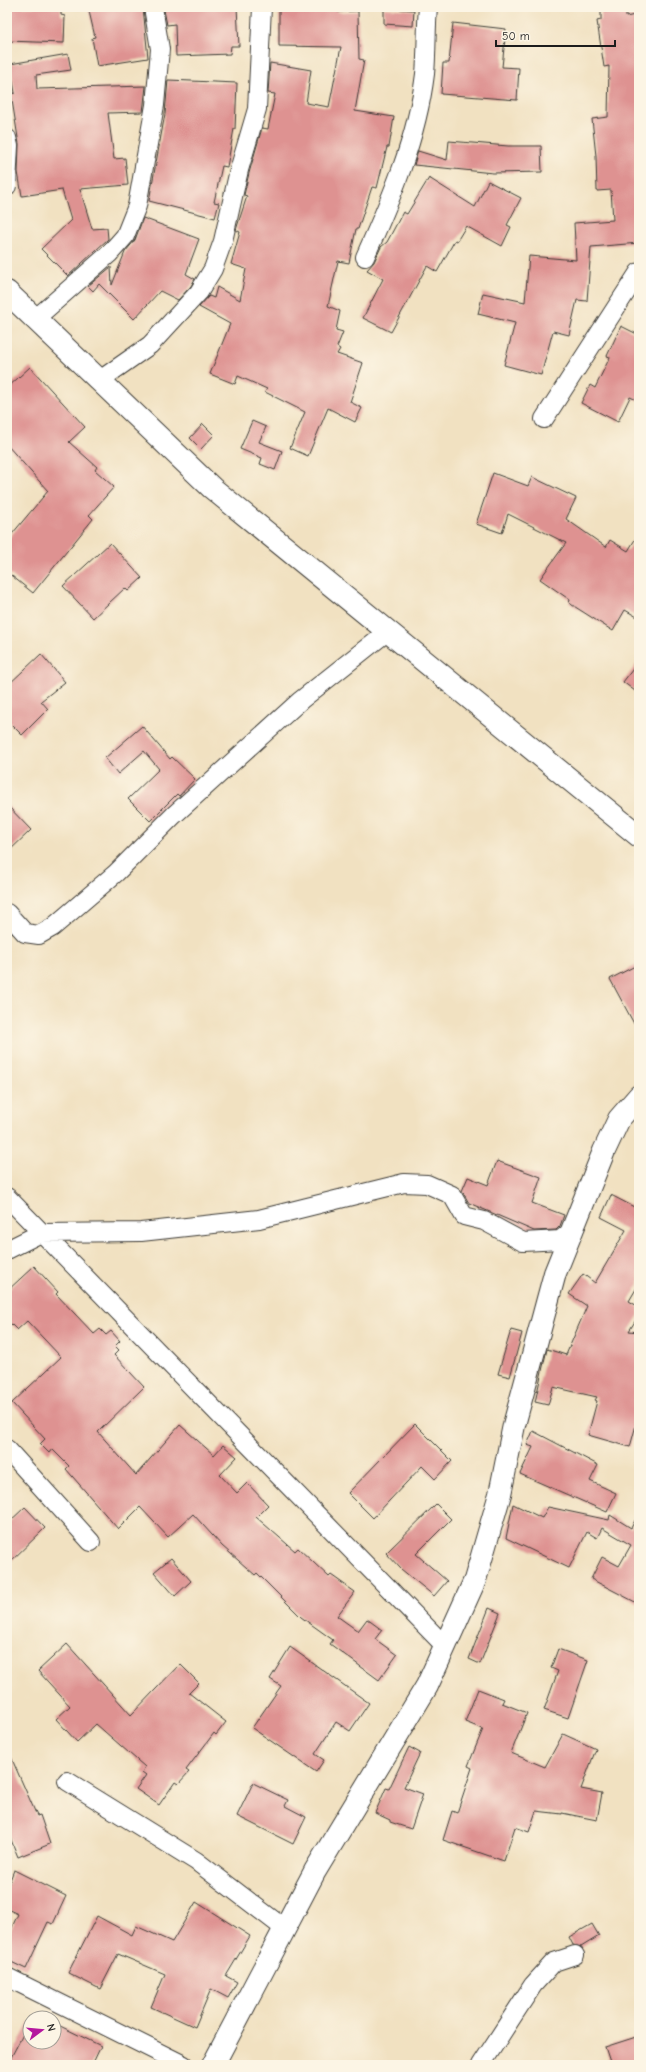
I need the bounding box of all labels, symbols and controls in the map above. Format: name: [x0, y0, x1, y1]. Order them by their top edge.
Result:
scale bar: [496, 22, 615, 48]
text: 50 m: [502, 29, 530, 43]
north arrow: [22, 2010, 62, 2050]
text: N: [44, 2022, 58, 2033]

